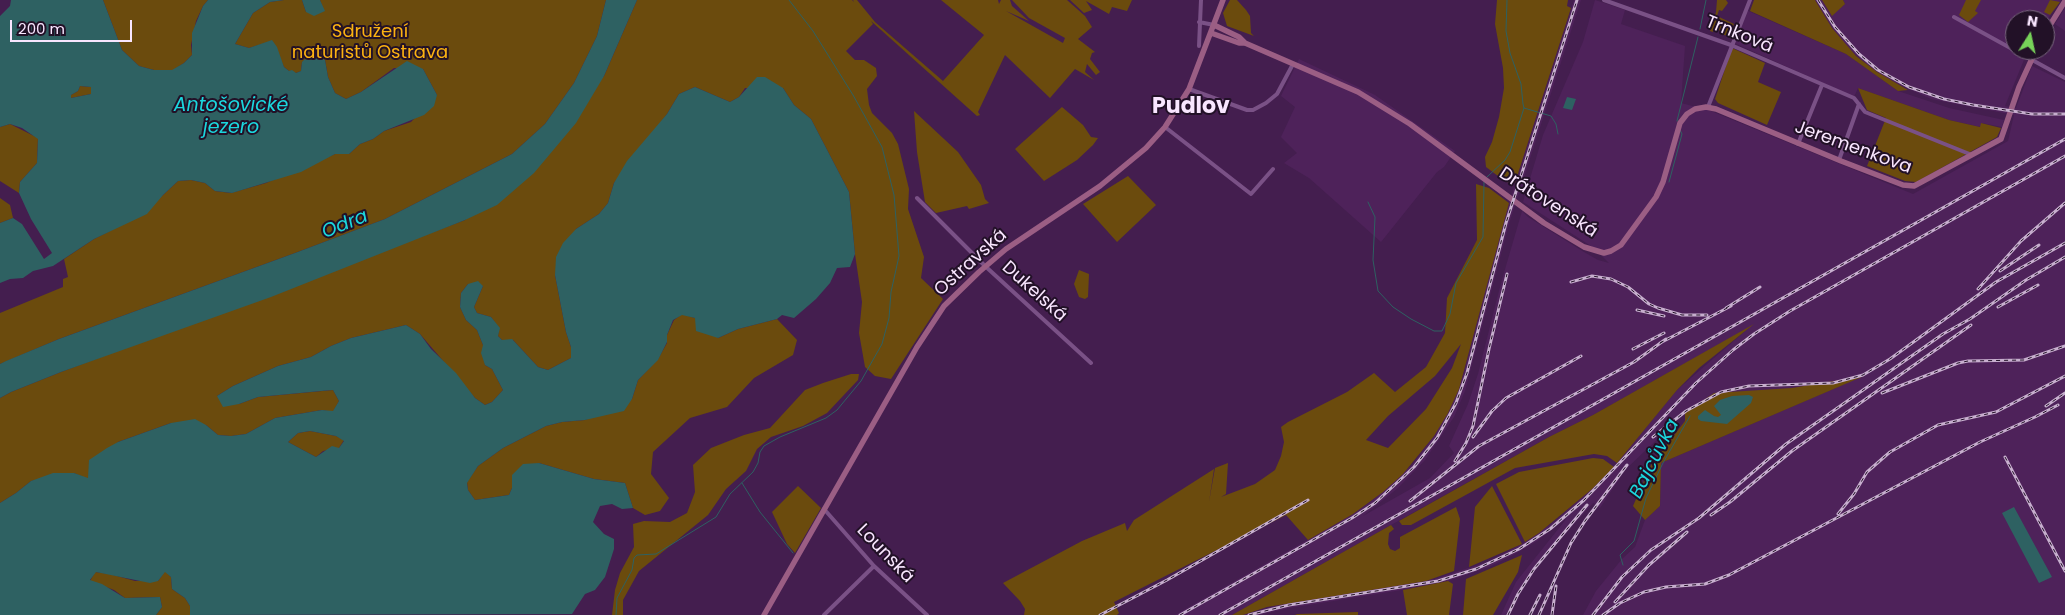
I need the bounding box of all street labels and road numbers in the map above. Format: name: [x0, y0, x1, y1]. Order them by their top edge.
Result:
street label: Trnková: [1702, 12, 1776, 58]
street label: Jeremenkova: [1792, 117, 1914, 179]
street label: Drátovenská: [1495, 163, 1601, 243]
street label: Ostravská: [930, 225, 1012, 301]
street label: Dukelská: [997, 257, 1071, 327]
street label: Lounská: [852, 520, 918, 588]

